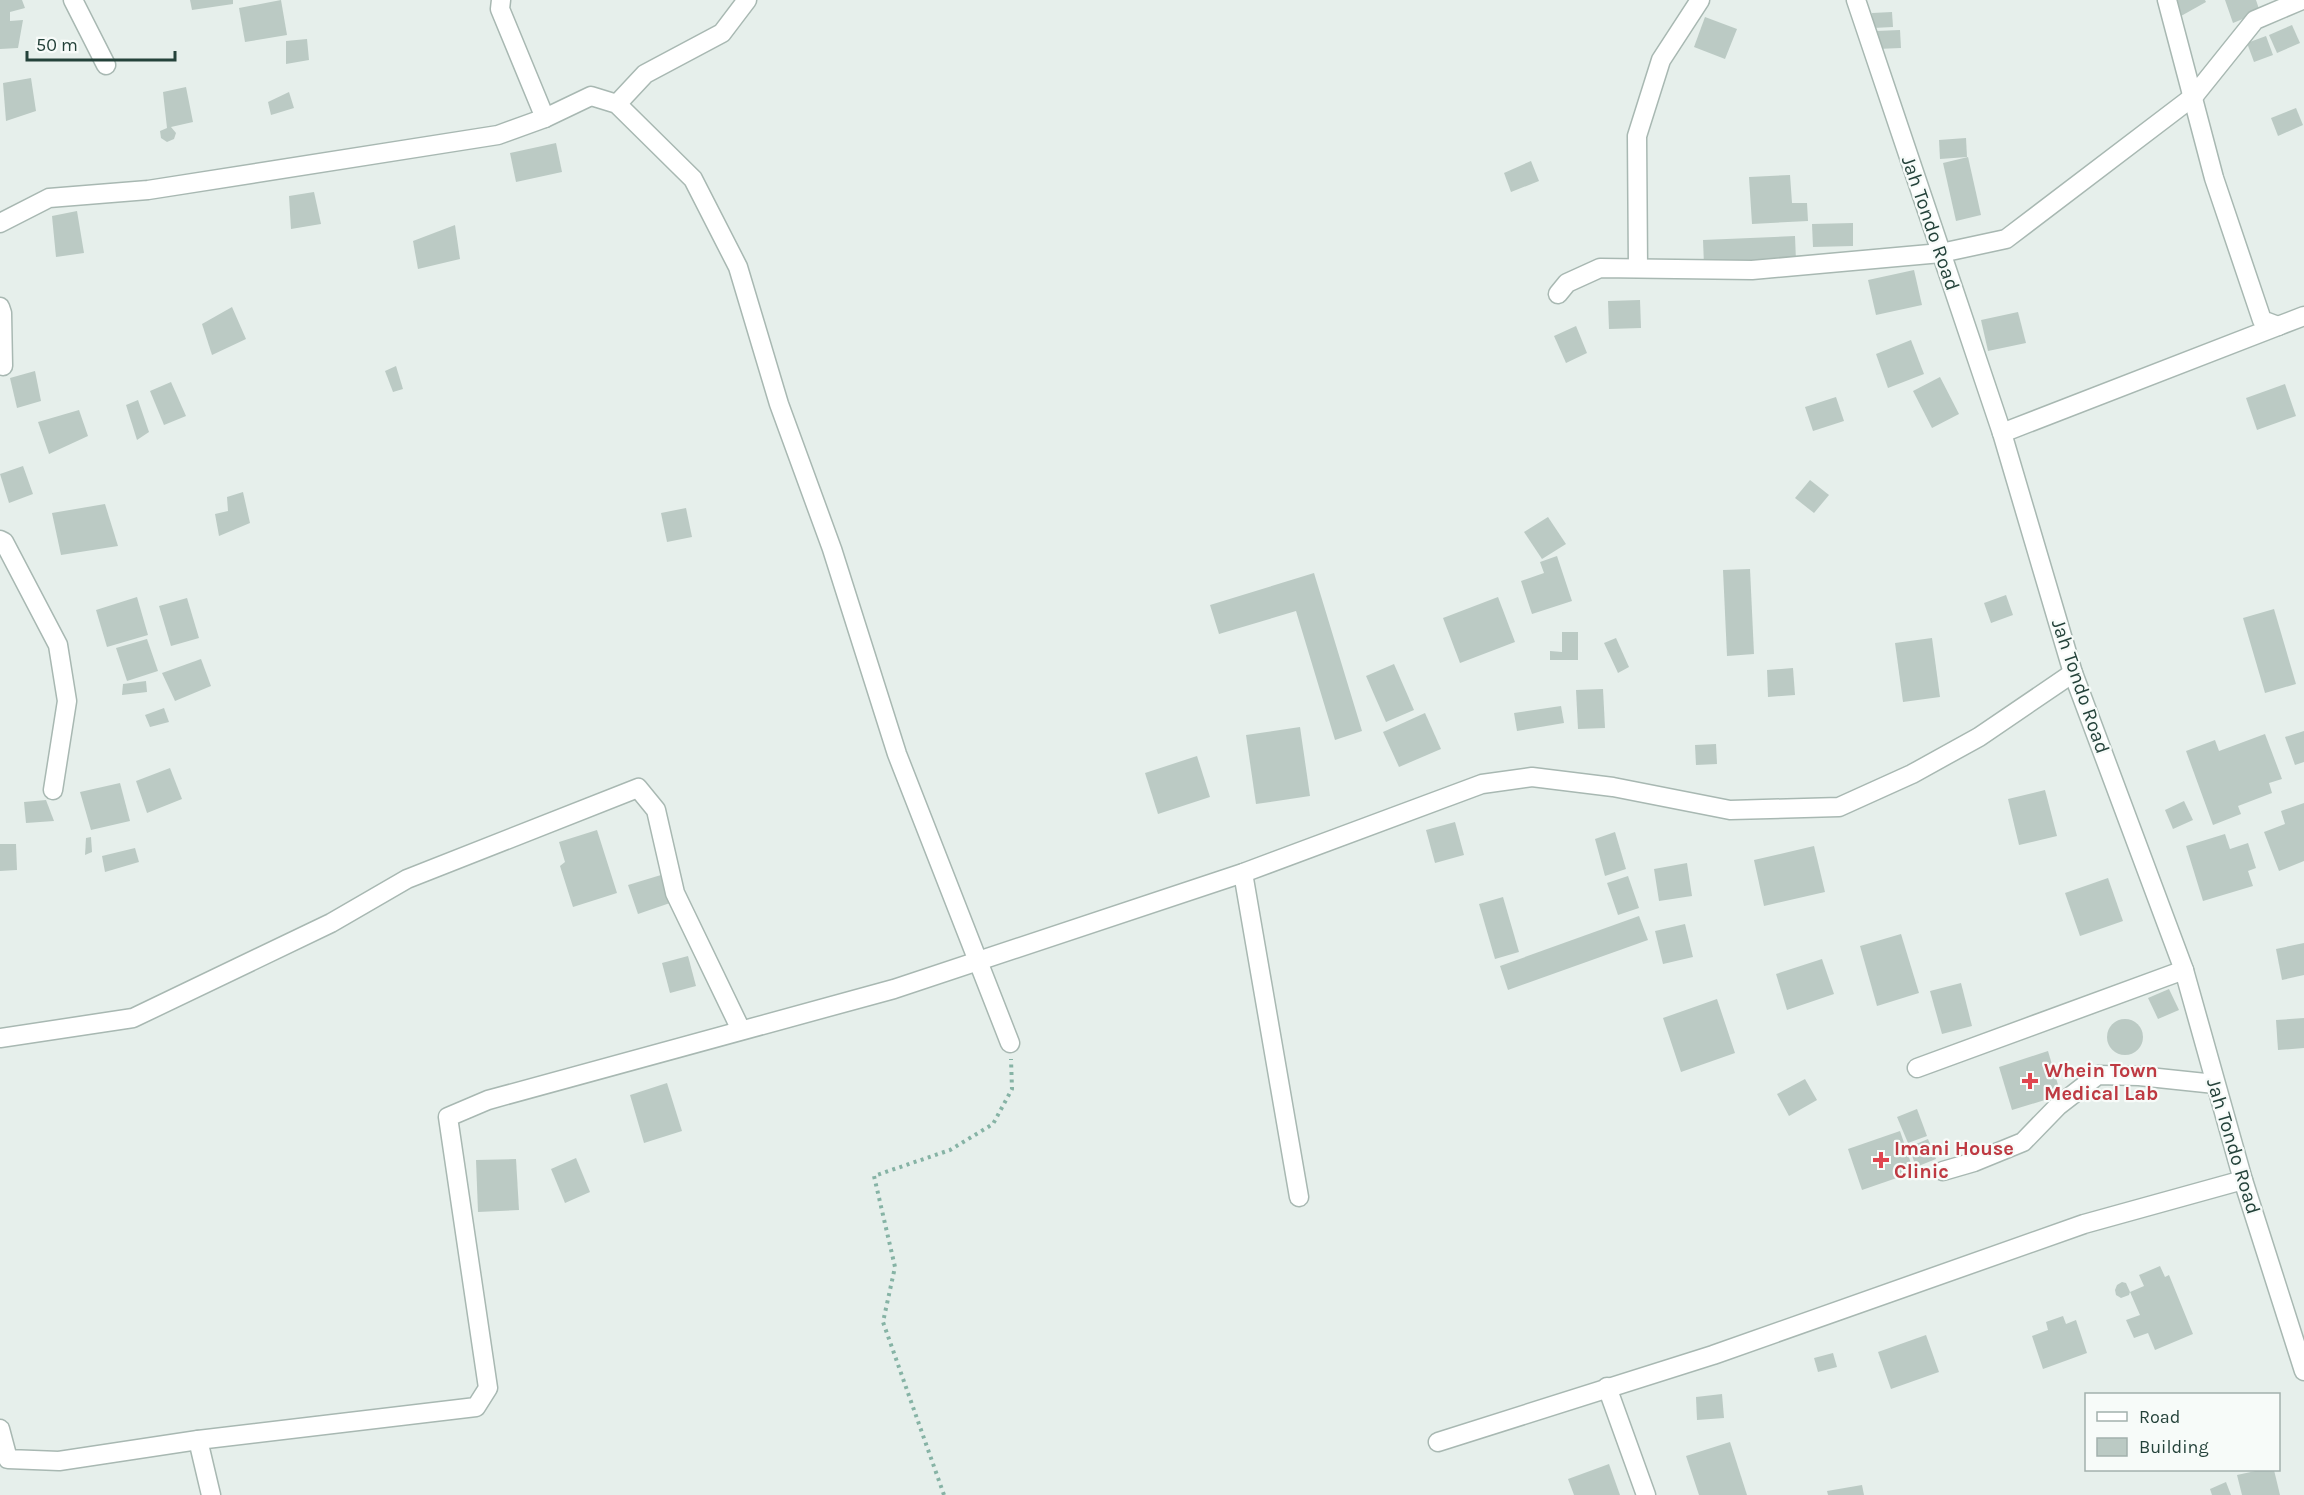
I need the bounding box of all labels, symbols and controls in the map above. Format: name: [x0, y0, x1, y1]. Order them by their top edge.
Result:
scale bar: [27, 24, 176, 62]
text: 50 m: [36, 34, 78, 56]
street label: Jah Tondo Road: [1897, 153, 1964, 294]
street label: Jah Tondo Road: [2047, 616, 2114, 757]
place label: Whein Town Medical Lab: [2044, 1059, 2158, 1105]
marker: Whein Town Medical Lab: [2021, 1072, 2039, 1090]
street label: Jah Tondo Road: [2202, 1075, 2265, 1217]
place label: Imani House Clinic: [1894, 1137, 2014, 1183]
marker: Imani House Clinic: [1872, 1151, 1890, 1169]
legend: [2085, 1393, 2280, 1471]
text: Road: [2139, 1406, 2180, 1428]
text: Building: [2139, 1436, 2209, 1458]

